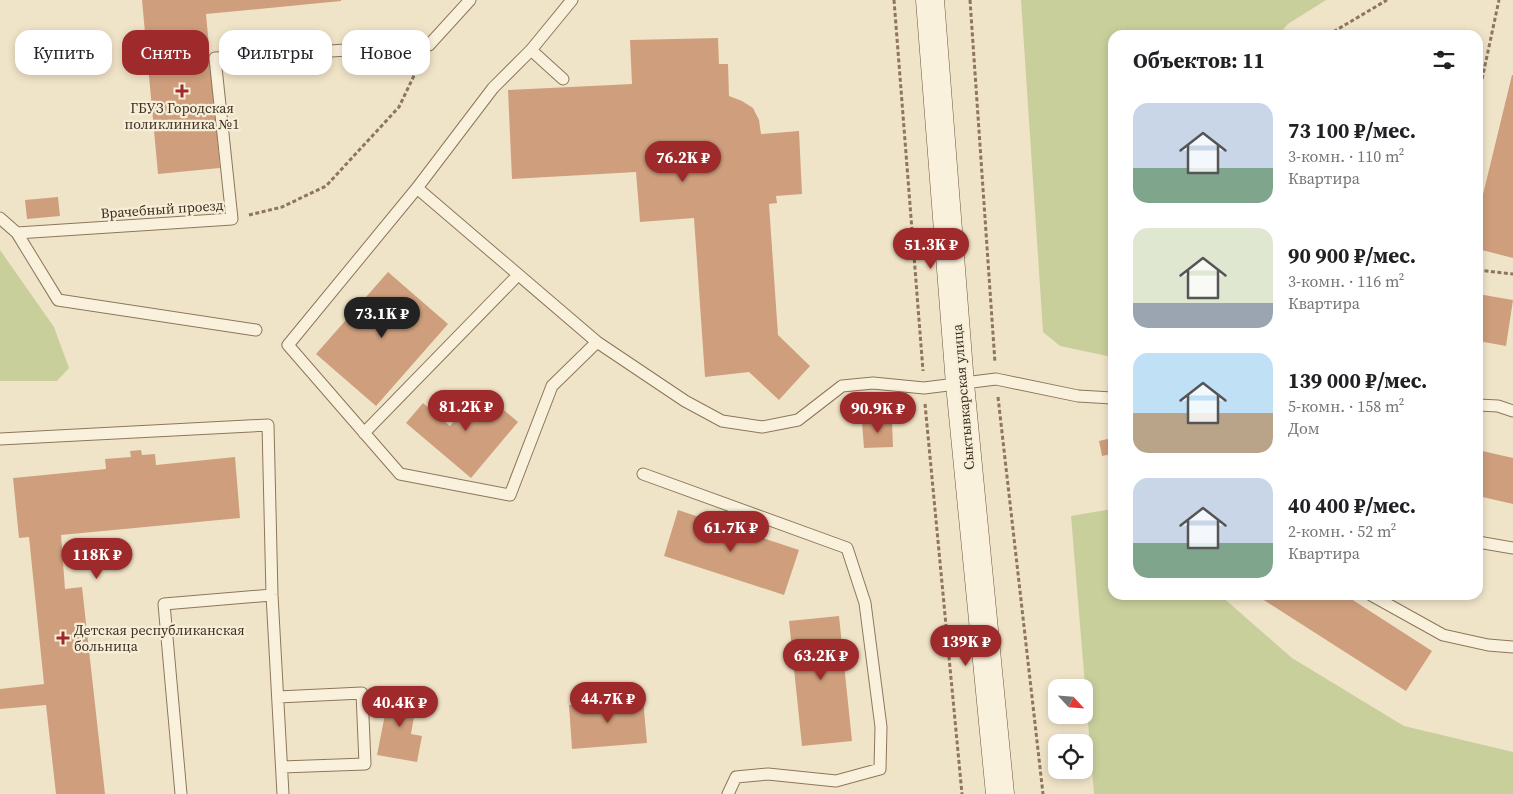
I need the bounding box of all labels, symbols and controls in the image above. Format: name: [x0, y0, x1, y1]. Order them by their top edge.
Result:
chip: Купить: [15, 30, 112, 75]
chip: Снять: [122, 30, 209, 75]
chip: Фильтры: [219, 30, 332, 75]
chip: Новое: [342, 30, 430, 75]
text: Объектов: 11: [1133, 46, 1265, 75]
icon: filters: [1430, 46, 1458, 74]
marker: ГБУЗ Городская поликлиника №1: [175, 84, 189, 98]
place label: ГБУЗ Городская поликлиника №1: [125, 98, 239, 134]
text: 73 100 ₽/мес.: [1288, 116, 1416, 145]
icon: home: [1173, 123, 1233, 183]
pin: 76.2K ₽: [637, 140, 729, 183]
text: 3-комн. · 110 m²: [1288, 145, 1404, 167]
text: 76.2K ₽: [656, 146, 710, 168]
text: Квартира: [1288, 167, 1360, 189]
street label: Врачебный проезд: [100, 195, 224, 223]
pin: 51.3K ₽: [885, 228, 977, 270]
text: 51.3K ₽: [904, 233, 958, 255]
text: 90 900 ₽/мес.: [1288, 241, 1416, 270]
icon: home: [1173, 248, 1233, 308]
text: 3-комн. · 116 m²: [1288, 270, 1404, 292]
text: Квартира: [1288, 292, 1360, 314]
pin: 73.1K ₽: [336, 296, 428, 339]
text: 73.1K ₽: [355, 302, 409, 324]
street label: Сыктывкарская улица: [947, 322, 979, 471]
text: 139 000 ₽/мес.: [1288, 366, 1427, 395]
icon: home: [1173, 373, 1233, 433]
pin: 81.2K ₽: [420, 390, 512, 432]
pin: 90.9K ₽: [832, 392, 924, 434]
text: 81.2K ₽: [439, 395, 493, 417]
text: 5-комн. · 158 m²: [1288, 395, 1404, 417]
text: 90.9K ₽: [851, 397, 905, 419]
text: Дом: [1288, 417, 1320, 439]
text: 40 400 ₽/мес.: [1288, 491, 1416, 520]
icon: home: [1173, 498, 1233, 558]
pin: 61.7K ₽: [685, 510, 777, 553]
text: 61.7K ₽: [704, 516, 758, 538]
text: 2-комн. · 52 m²: [1288, 520, 1396, 542]
pin: 118K ₽: [56, 538, 138, 580]
text: Квартира: [1288, 542, 1360, 564]
text: 118K ₽: [72, 543, 122, 565]
place label: Детская республиканская больница: [74, 620, 245, 656]
pin: 139K ₽: [925, 624, 1007, 667]
text: 139K ₽: [941, 630, 991, 652]
marker: Детская республиканская больница: [56, 631, 70, 645]
pin: 63.2K ₽: [775, 638, 867, 681]
text: 63.2K ₽: [794, 644, 848, 666]
north arrow: [1048, 679, 1092, 724]
map controls: [1048, 679, 1093, 779]
pin: 44.7K ₽: [562, 682, 654, 724]
pin: 40.4K ₽: [354, 686, 446, 728]
text: 44.7K ₽: [581, 687, 635, 709]
text: 40.4K ₽: [373, 691, 427, 713]
button: locate: [1048, 734, 1093, 779]

